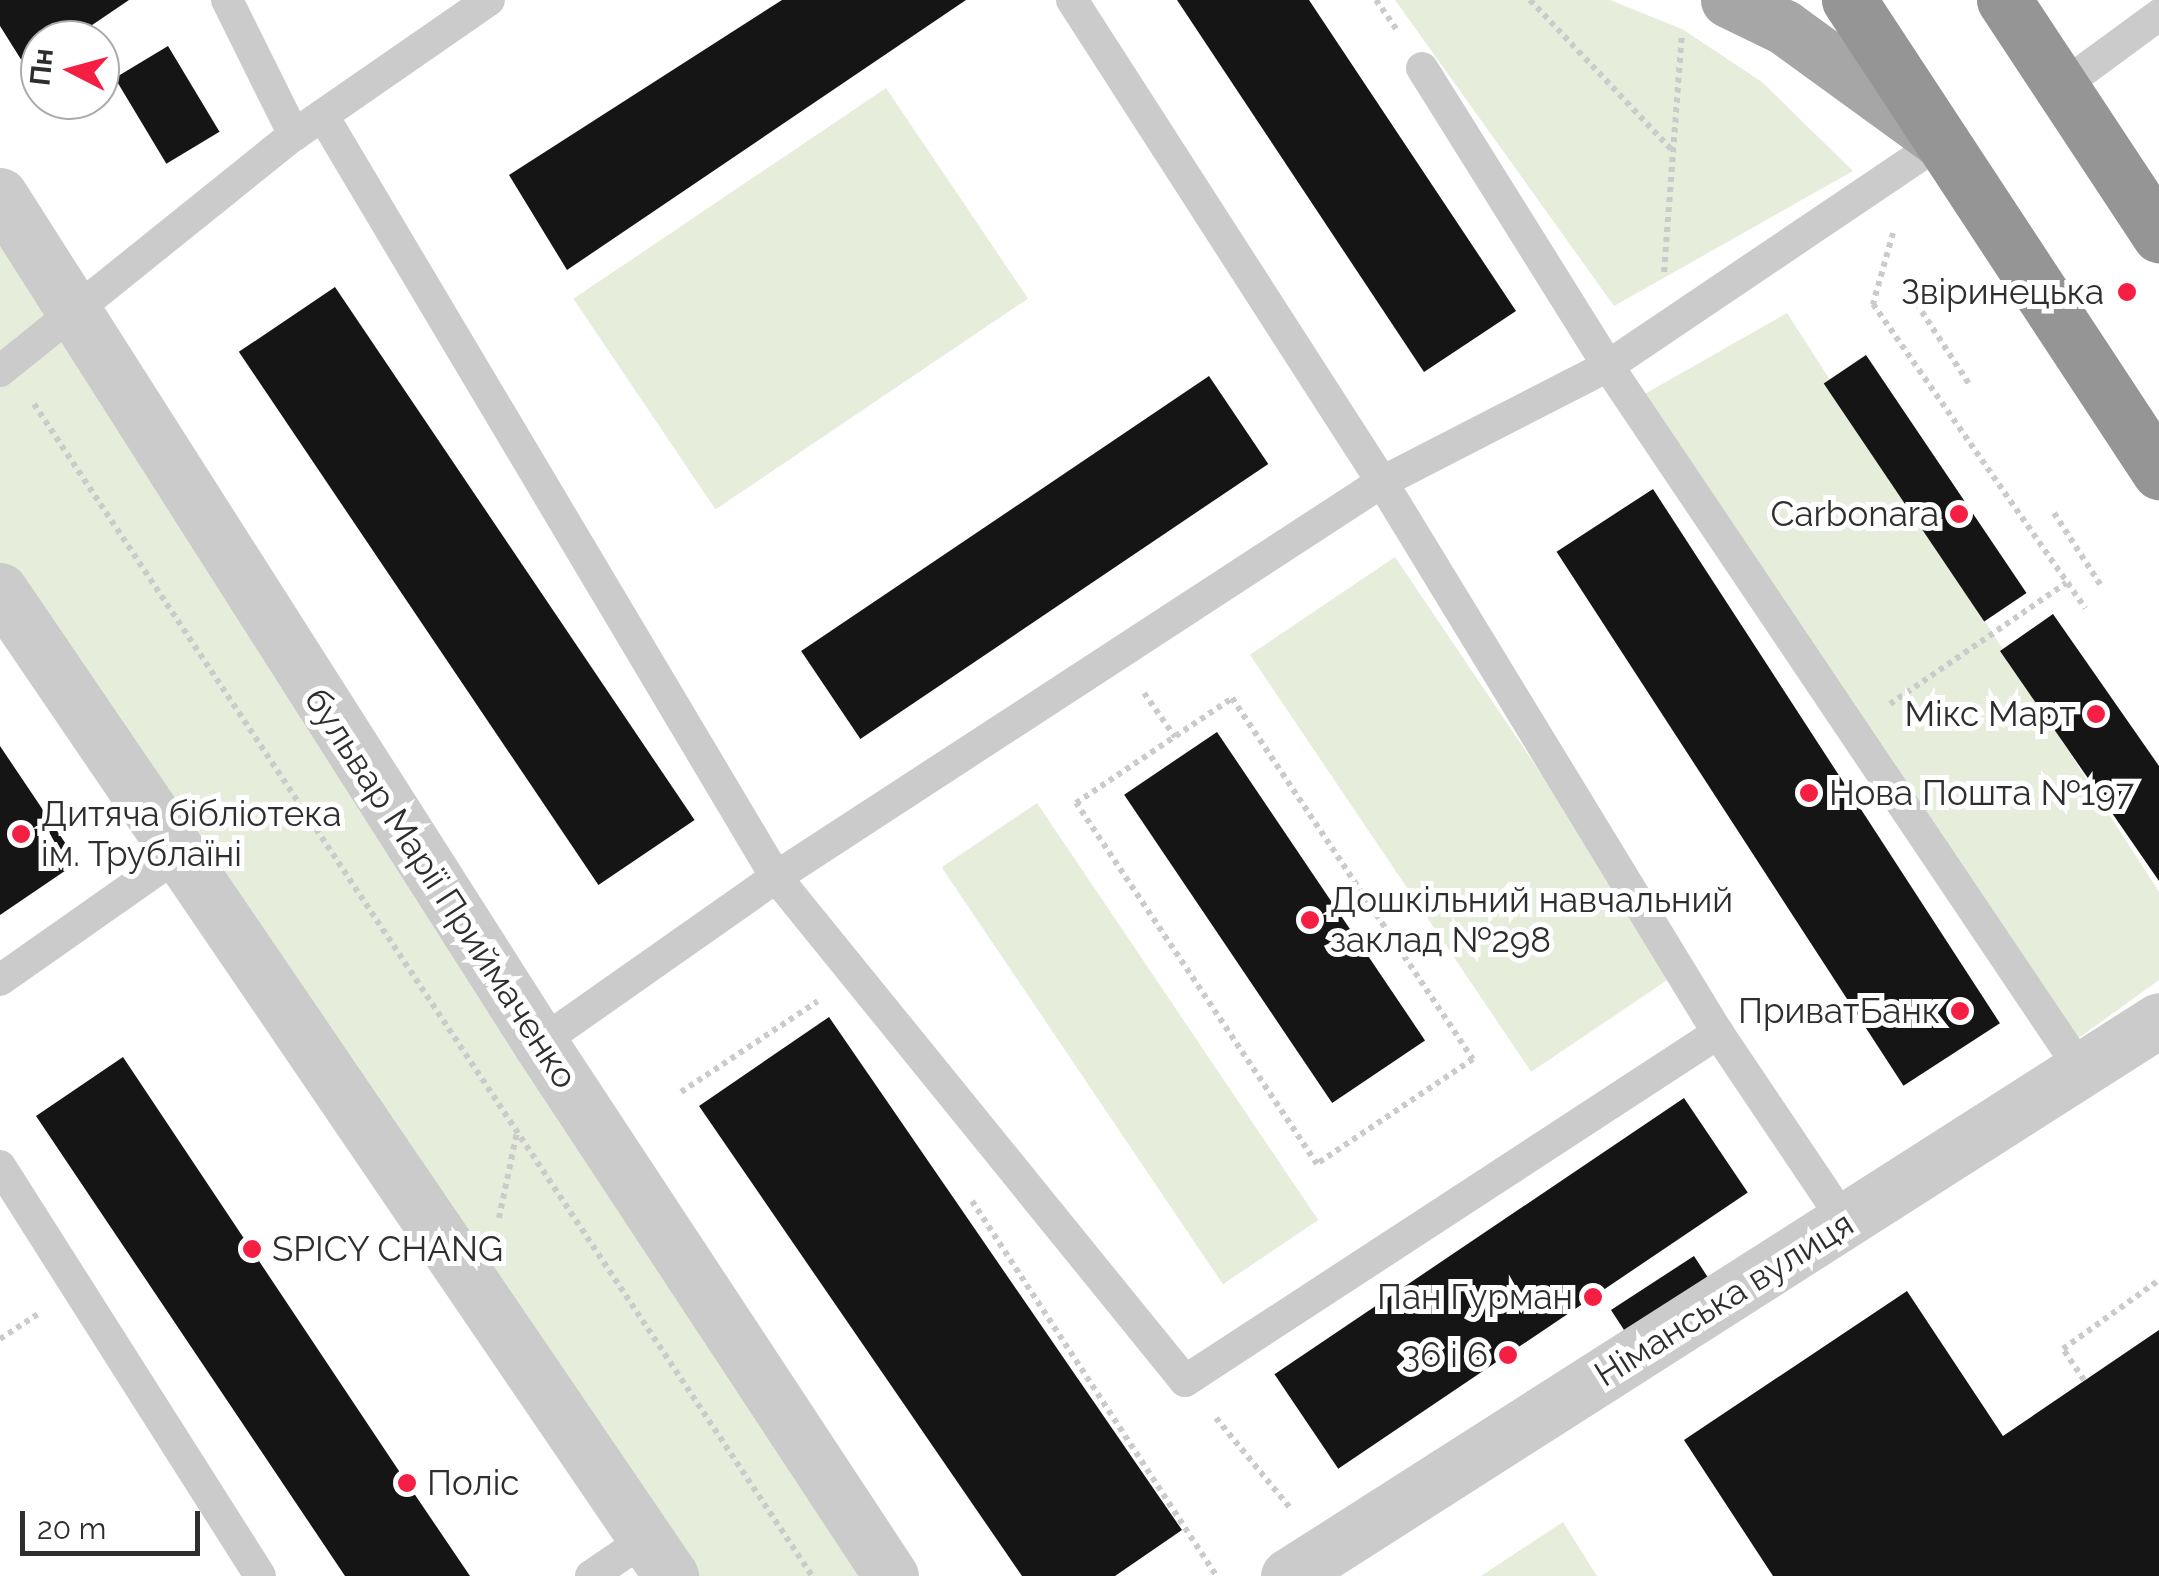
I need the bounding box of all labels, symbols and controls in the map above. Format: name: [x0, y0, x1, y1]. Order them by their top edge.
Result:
north arrow: [20, 20, 120, 120]
text: Пн: [23, 47, 60, 87]
place label: Звіринецька: [1901, 271, 2104, 313]
marker: Звіринецька: [2114, 279, 2140, 305]
place label: Carbonara: [1770, 493, 1939, 535]
marker: Carbonara: [1948, 503, 1970, 525]
street label: бульвар Марії Приймаченко: [296, 680, 586, 1096]
place label: Мікс Март: [1904, 693, 2076, 735]
marker: Мікс Март: [2085, 703, 2107, 725]
place label: Нова Пошта №197: [1829, 772, 2134, 814]
marker: Нова Пошта №197: [1798, 782, 1820, 804]
place label: Дитяча бібліотека ім. Трублаїні: [41, 793, 342, 875]
marker: Дитяча бібліотека ім. Трублаїні: [10, 823, 32, 845]
place label: Дошкільний навчальний заклад №298: [1330, 879, 1733, 961]
marker: Дошкільний навчальний заклад №298: [1299, 909, 1321, 931]
place label: ПриватБанк: [1738, 990, 1940, 1032]
marker: ПриватБанк: [1949, 1000, 1971, 1022]
street label: Німанська вулиця: [1587, 1203, 1861, 1395]
place label: SPICY CHANG: [272, 1228, 504, 1270]
marker: SPICY CHANG: [241, 1238, 263, 1260]
place label: Пан Гурман: [1377, 1276, 1573, 1318]
marker: Пан Гурман: [1582, 1286, 1604, 1308]
place label: 36 і 6: [1402, 1334, 1488, 1376]
marker: 36 і 6: [1497, 1344, 1519, 1366]
place label: Поліс: [427, 1462, 520, 1504]
marker: Поліс: [396, 1472, 418, 1494]
scale bar: [25, 1491, 205, 1553]
text: 20 m: [37, 1511, 106, 1546]

